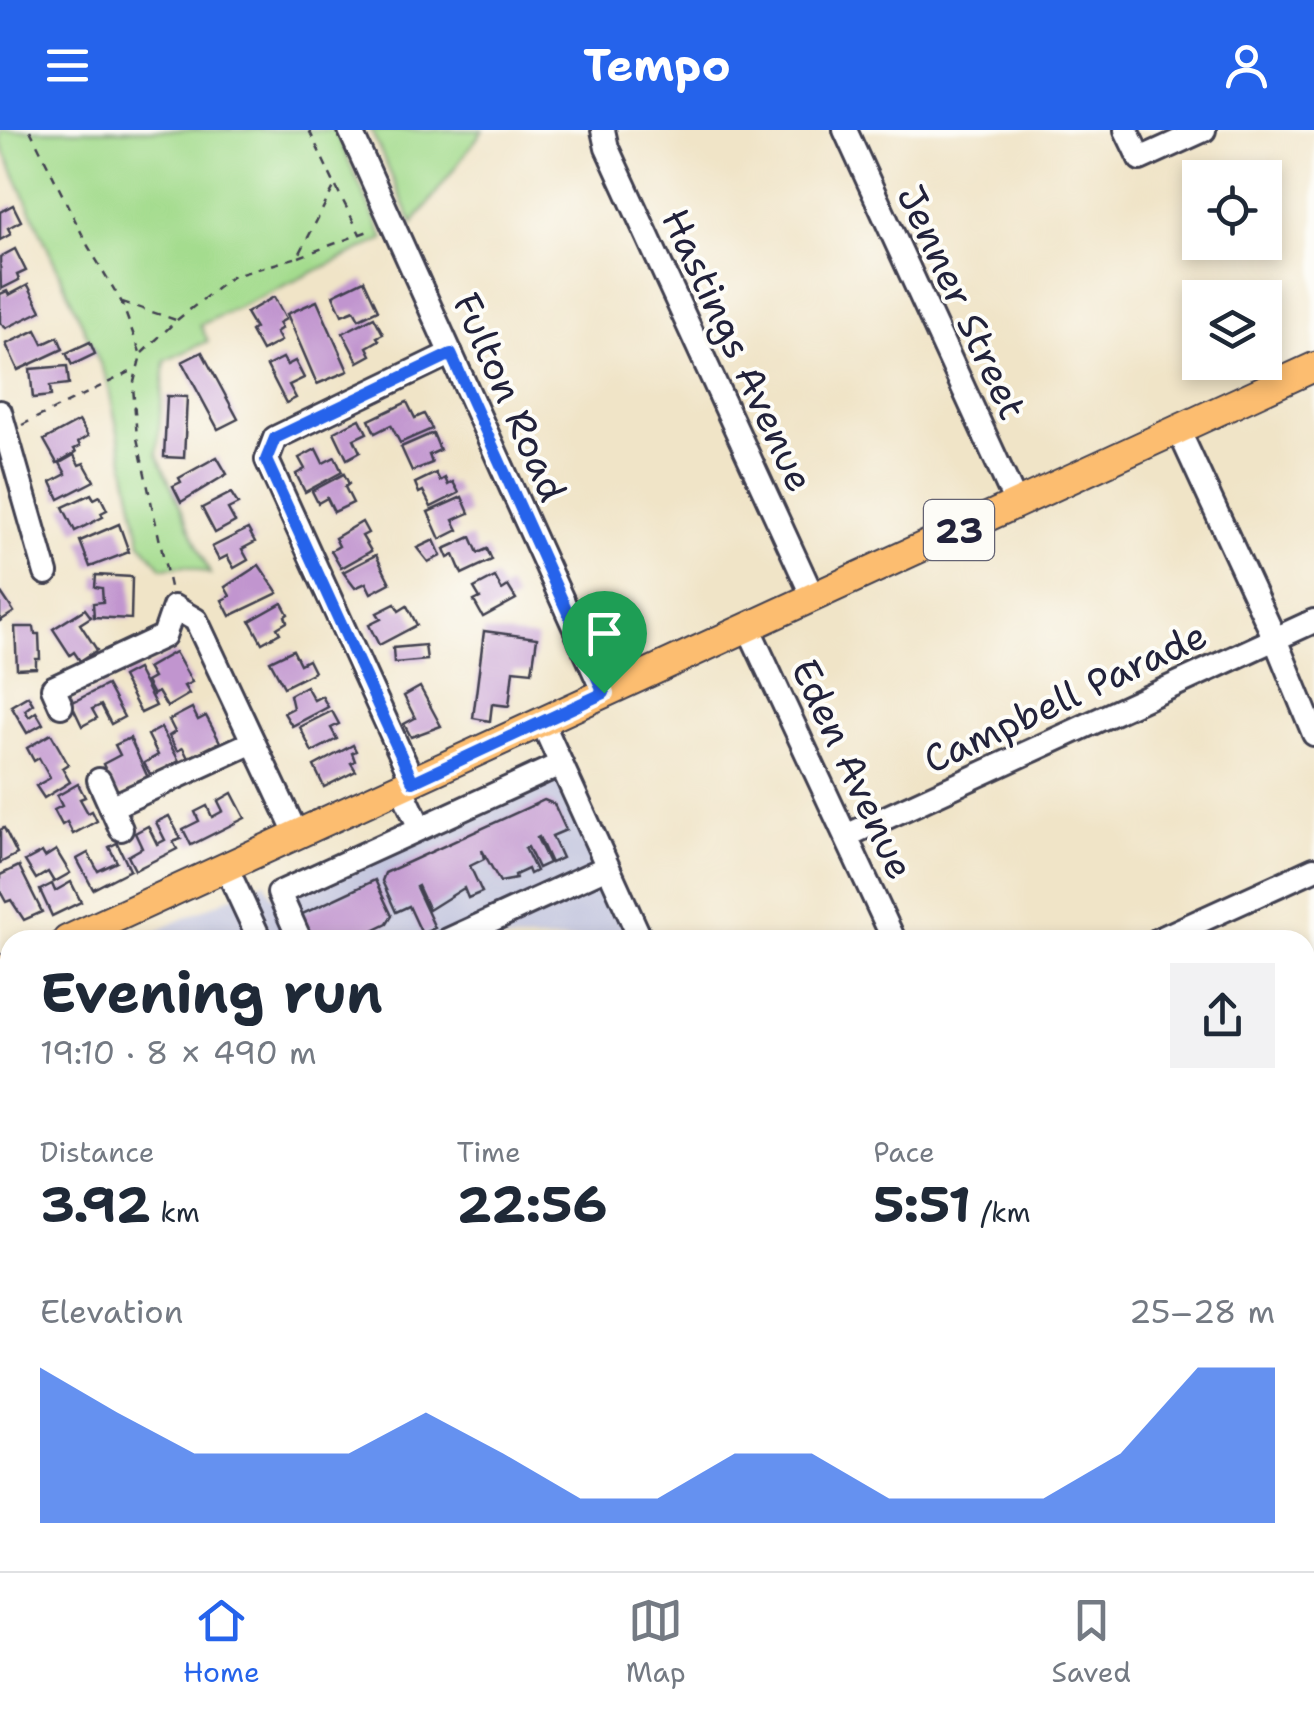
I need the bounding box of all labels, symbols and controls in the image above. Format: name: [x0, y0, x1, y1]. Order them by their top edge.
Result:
text: Tempo: [583, 35, 731, 95]
icon: menu: [40, 38, 95, 93]
icon: person: [1219, 38, 1274, 93]
map controls: [1182, 160, 1282, 380]
button: locate: [1182, 160, 1282, 260]
street label: Jenner Street: [885, 176, 1039, 428]
street label: Hastings Avenue: [650, 200, 826, 500]
button: layers: [1182, 280, 1282, 380]
street label: Fulton Road: [441, 285, 579, 509]
road number: 23: [924, 500, 994, 560]
pin: [562, 591, 647, 694]
icon: arrive: [577, 606, 632, 661]
street label: Campbell Parade: [915, 609, 1215, 785]
street label: Eden Avenue: [780, 651, 926, 887]
text: Evening run: [40, 956, 383, 1030]
button: share: [1170, 963, 1275, 1068]
text: 19:10 · 8 × 490 m: [40, 1031, 317, 1074]
text: Distance: [40, 1133, 155, 1171]
text: Time: [457, 1133, 521, 1171]
text: Pace: [873, 1133, 935, 1171]
text: 3.92: [40, 1171, 151, 1238]
text: 22:56: [457, 1171, 608, 1238]
text: 5:51: [873, 1171, 971, 1238]
text: km: [151, 1193, 200, 1231]
text: /km: [971, 1193, 1031, 1231]
text: Elevation: [40, 1290, 183, 1333]
text: 25–28 m: [1129, 1290, 1275, 1333]
tab: Home: [183, 1593, 260, 1691]
tab: Map: [626, 1593, 686, 1691]
tab: Saved: [1052, 1593, 1131, 1691]

